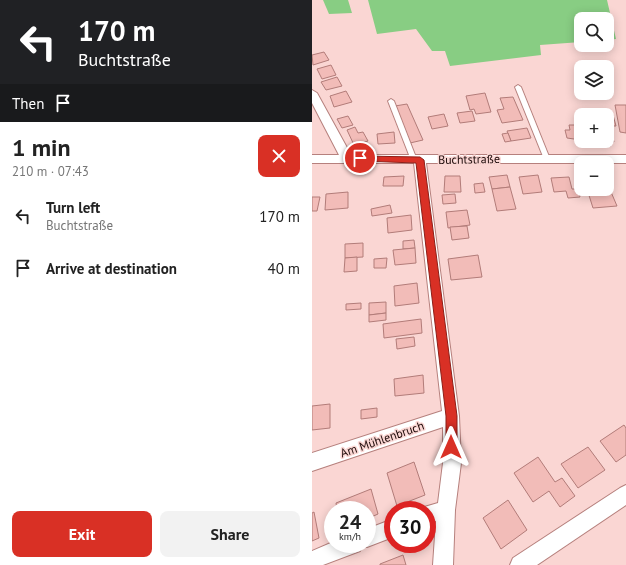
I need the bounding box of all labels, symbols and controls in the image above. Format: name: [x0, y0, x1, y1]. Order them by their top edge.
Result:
text: 170 m: [78, 12, 155, 49]
map controls: [574, 12, 614, 196]
button: search: [574, 12, 614, 52]
icon: left: [12, 16, 64, 68]
text: Buchtstraße: [78, 48, 171, 71]
button: layers: [574, 60, 614, 100]
icon: arrive: [52, 92, 74, 114]
text: Then: [12, 94, 44, 113]
button: +: [574, 108, 614, 148]
text: 1 min: [12, 132, 71, 163]
button: close: [258, 135, 300, 177]
pin: [343, 141, 377, 175]
icon: arrive: [349, 147, 371, 169]
street label: Buchtstraße: [438, 151, 500, 167]
button: −: [574, 156, 614, 196]
text: 210 m · 07:43: [12, 163, 89, 180]
text: Turn left: [46, 198, 100, 217]
icon: left: [12, 205, 34, 227]
text: 170 m: [259, 207, 300, 226]
text: Buchtstraße: [46, 217, 113, 234]
icon: arrive: [12, 257, 34, 279]
text: Arrive at destination: [46, 259, 177, 278]
text: 40 m: [267, 259, 300, 278]
street label: Am Mühlenbruch: [338, 418, 426, 460]
position arrow: [430, 426, 472, 468]
speed limit sign: 30: [384, 501, 436, 553]
text: 24: [339, 509, 361, 535]
button: Exit: [12, 511, 152, 557]
button: Share: [160, 511, 300, 557]
text: km/h: [339, 530, 361, 543]

